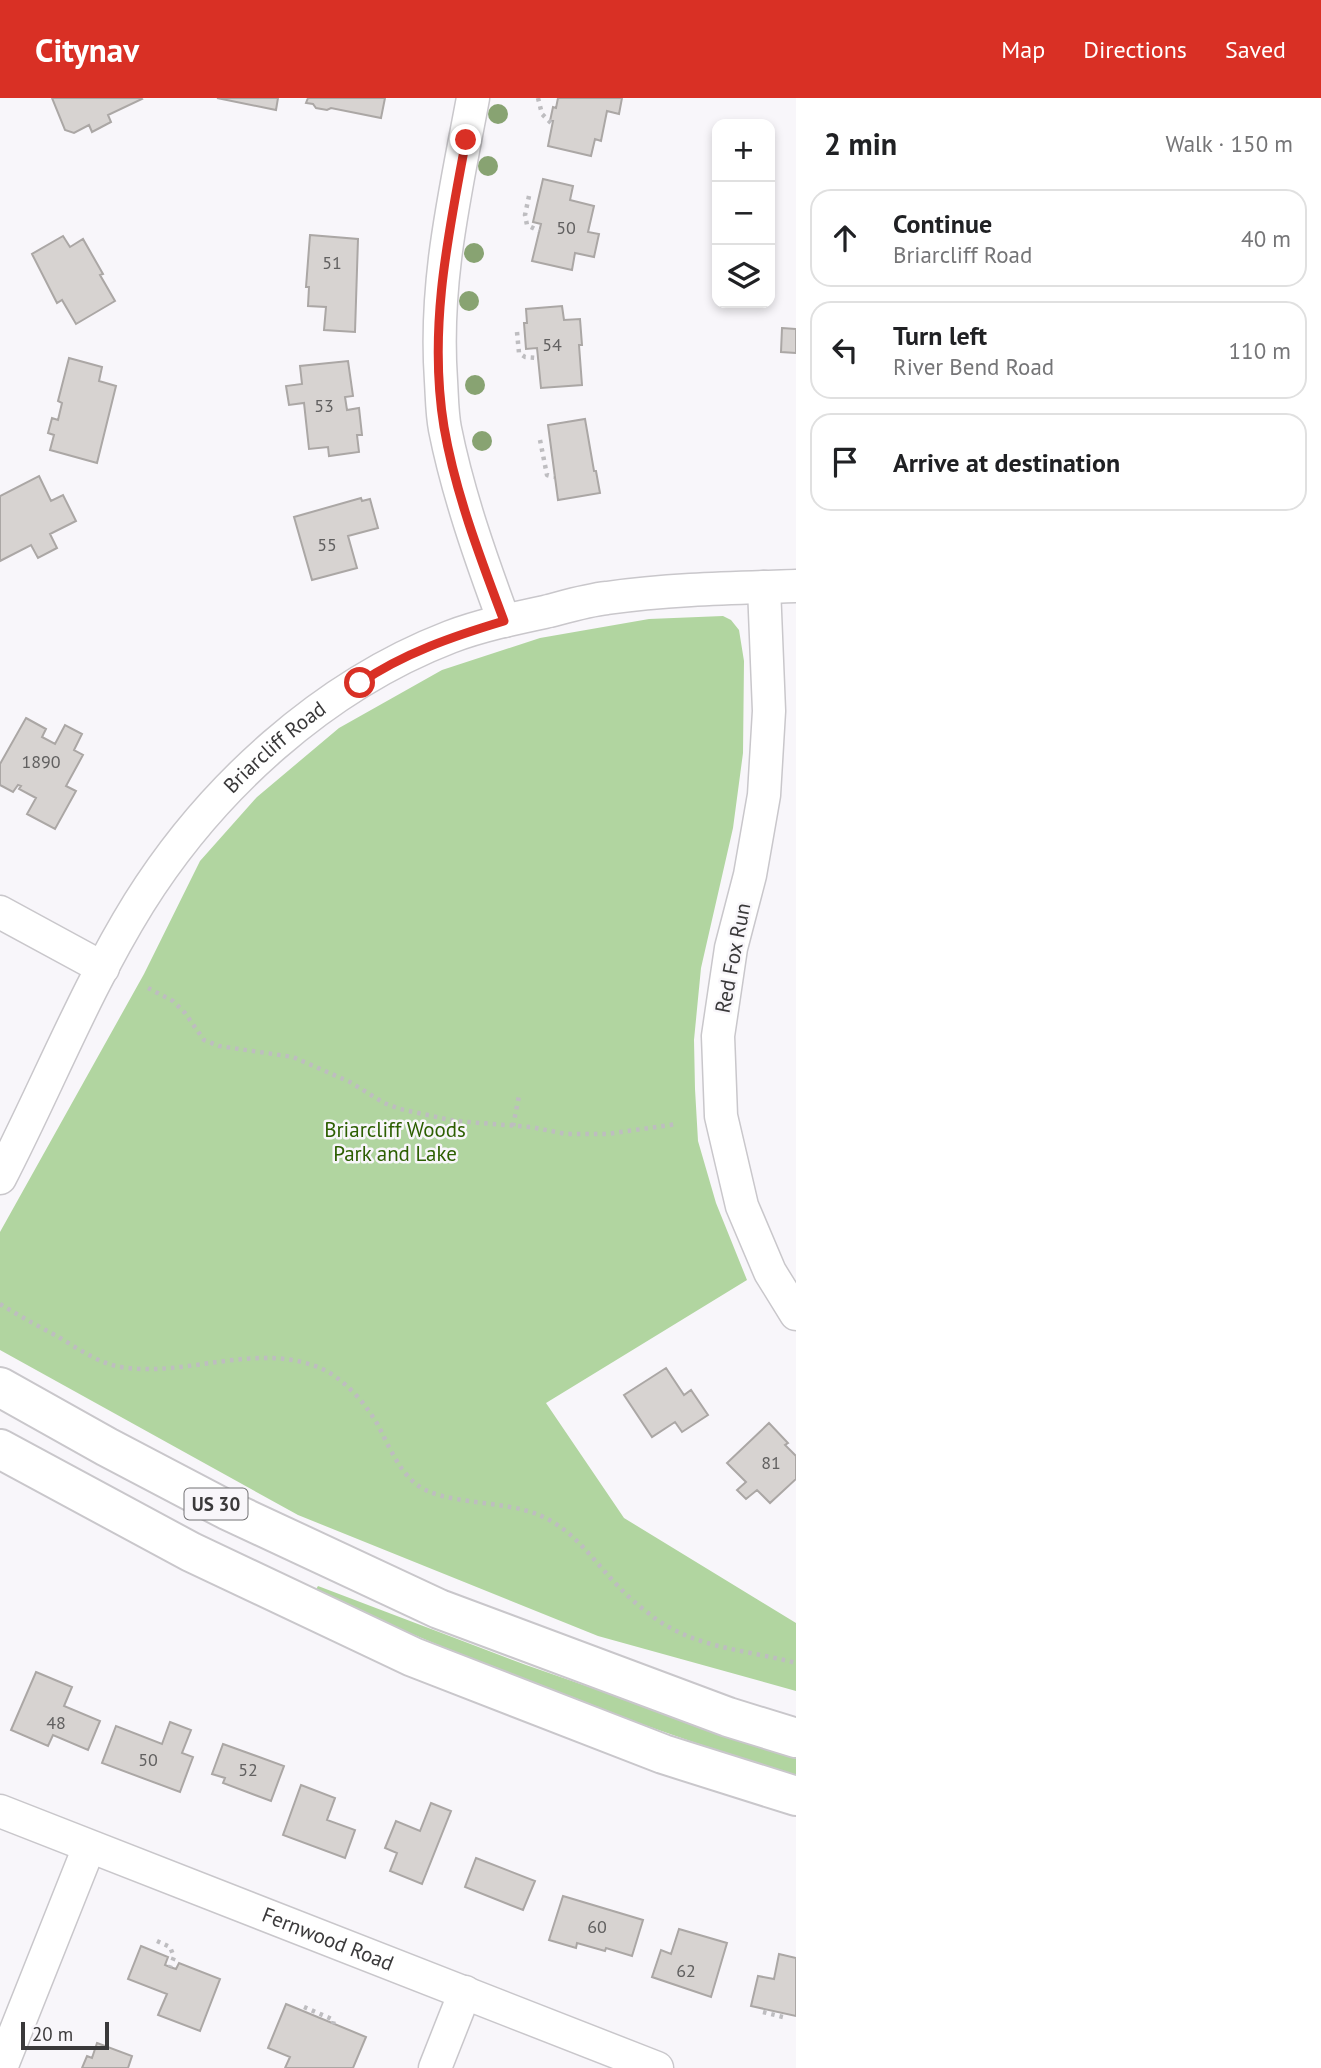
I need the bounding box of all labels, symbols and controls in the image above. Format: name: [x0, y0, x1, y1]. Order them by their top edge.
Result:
text: Citynav: [35, 28, 139, 71]
text: Map: [1001, 34, 1045, 65]
text: Directions: [1083, 34, 1187, 65]
text: Saved: [1225, 34, 1286, 65]
map controls: [712, 119, 775, 308]
button: +: [712, 119, 775, 182]
route end: [450, 124, 481, 155]
text: 2 min: [824, 124, 897, 163]
text: Walk · 150 m: [1166, 129, 1293, 158]
button: −: [712, 182, 775, 245]
text: Continue: [893, 207, 992, 240]
house number: 50: [556, 216, 576, 239]
icon: ahead: [826, 219, 864, 257]
text: 40 m: [1241, 224, 1291, 253]
text: Briarcliff Road: [893, 240, 1032, 269]
button: layers: [712, 245, 775, 308]
house number: 51: [322, 251, 342, 274]
text: Turn left: [893, 319, 987, 352]
icon: left: [826, 331, 864, 369]
house number: 54: [542, 333, 562, 356]
text: 110 m: [1229, 336, 1291, 365]
text: River Bend Road: [893, 352, 1054, 381]
house number: 53: [314, 394, 334, 417]
icon: arrive: [826, 443, 864, 481]
text: Arrive at destination: [893, 446, 1120, 479]
house number: 55: [317, 533, 337, 556]
route start: [344, 667, 375, 698]
street label: Briarcliff Road: [217, 695, 331, 799]
house number: 1890: [21, 750, 61, 773]
street label: Red Fox Run: [709, 901, 756, 1015]
park label: Briarcliff Woods Park and Lake: [324, 1116, 466, 1167]
house number: 81: [761, 1451, 781, 1474]
road number: US 30: [184, 1488, 248, 1520]
house number: 48: [46, 1711, 66, 1734]
house number: 50: [138, 1748, 158, 1771]
house number: 52: [238, 1758, 258, 1781]
street label: Fernwood Road: [258, 1901, 398, 1977]
house number: 60: [587, 1915, 607, 1938]
house number: 62: [676, 1959, 696, 1982]
scale bar: [21, 2019, 108, 2051]
text: 20 m: [32, 2022, 73, 2046]

